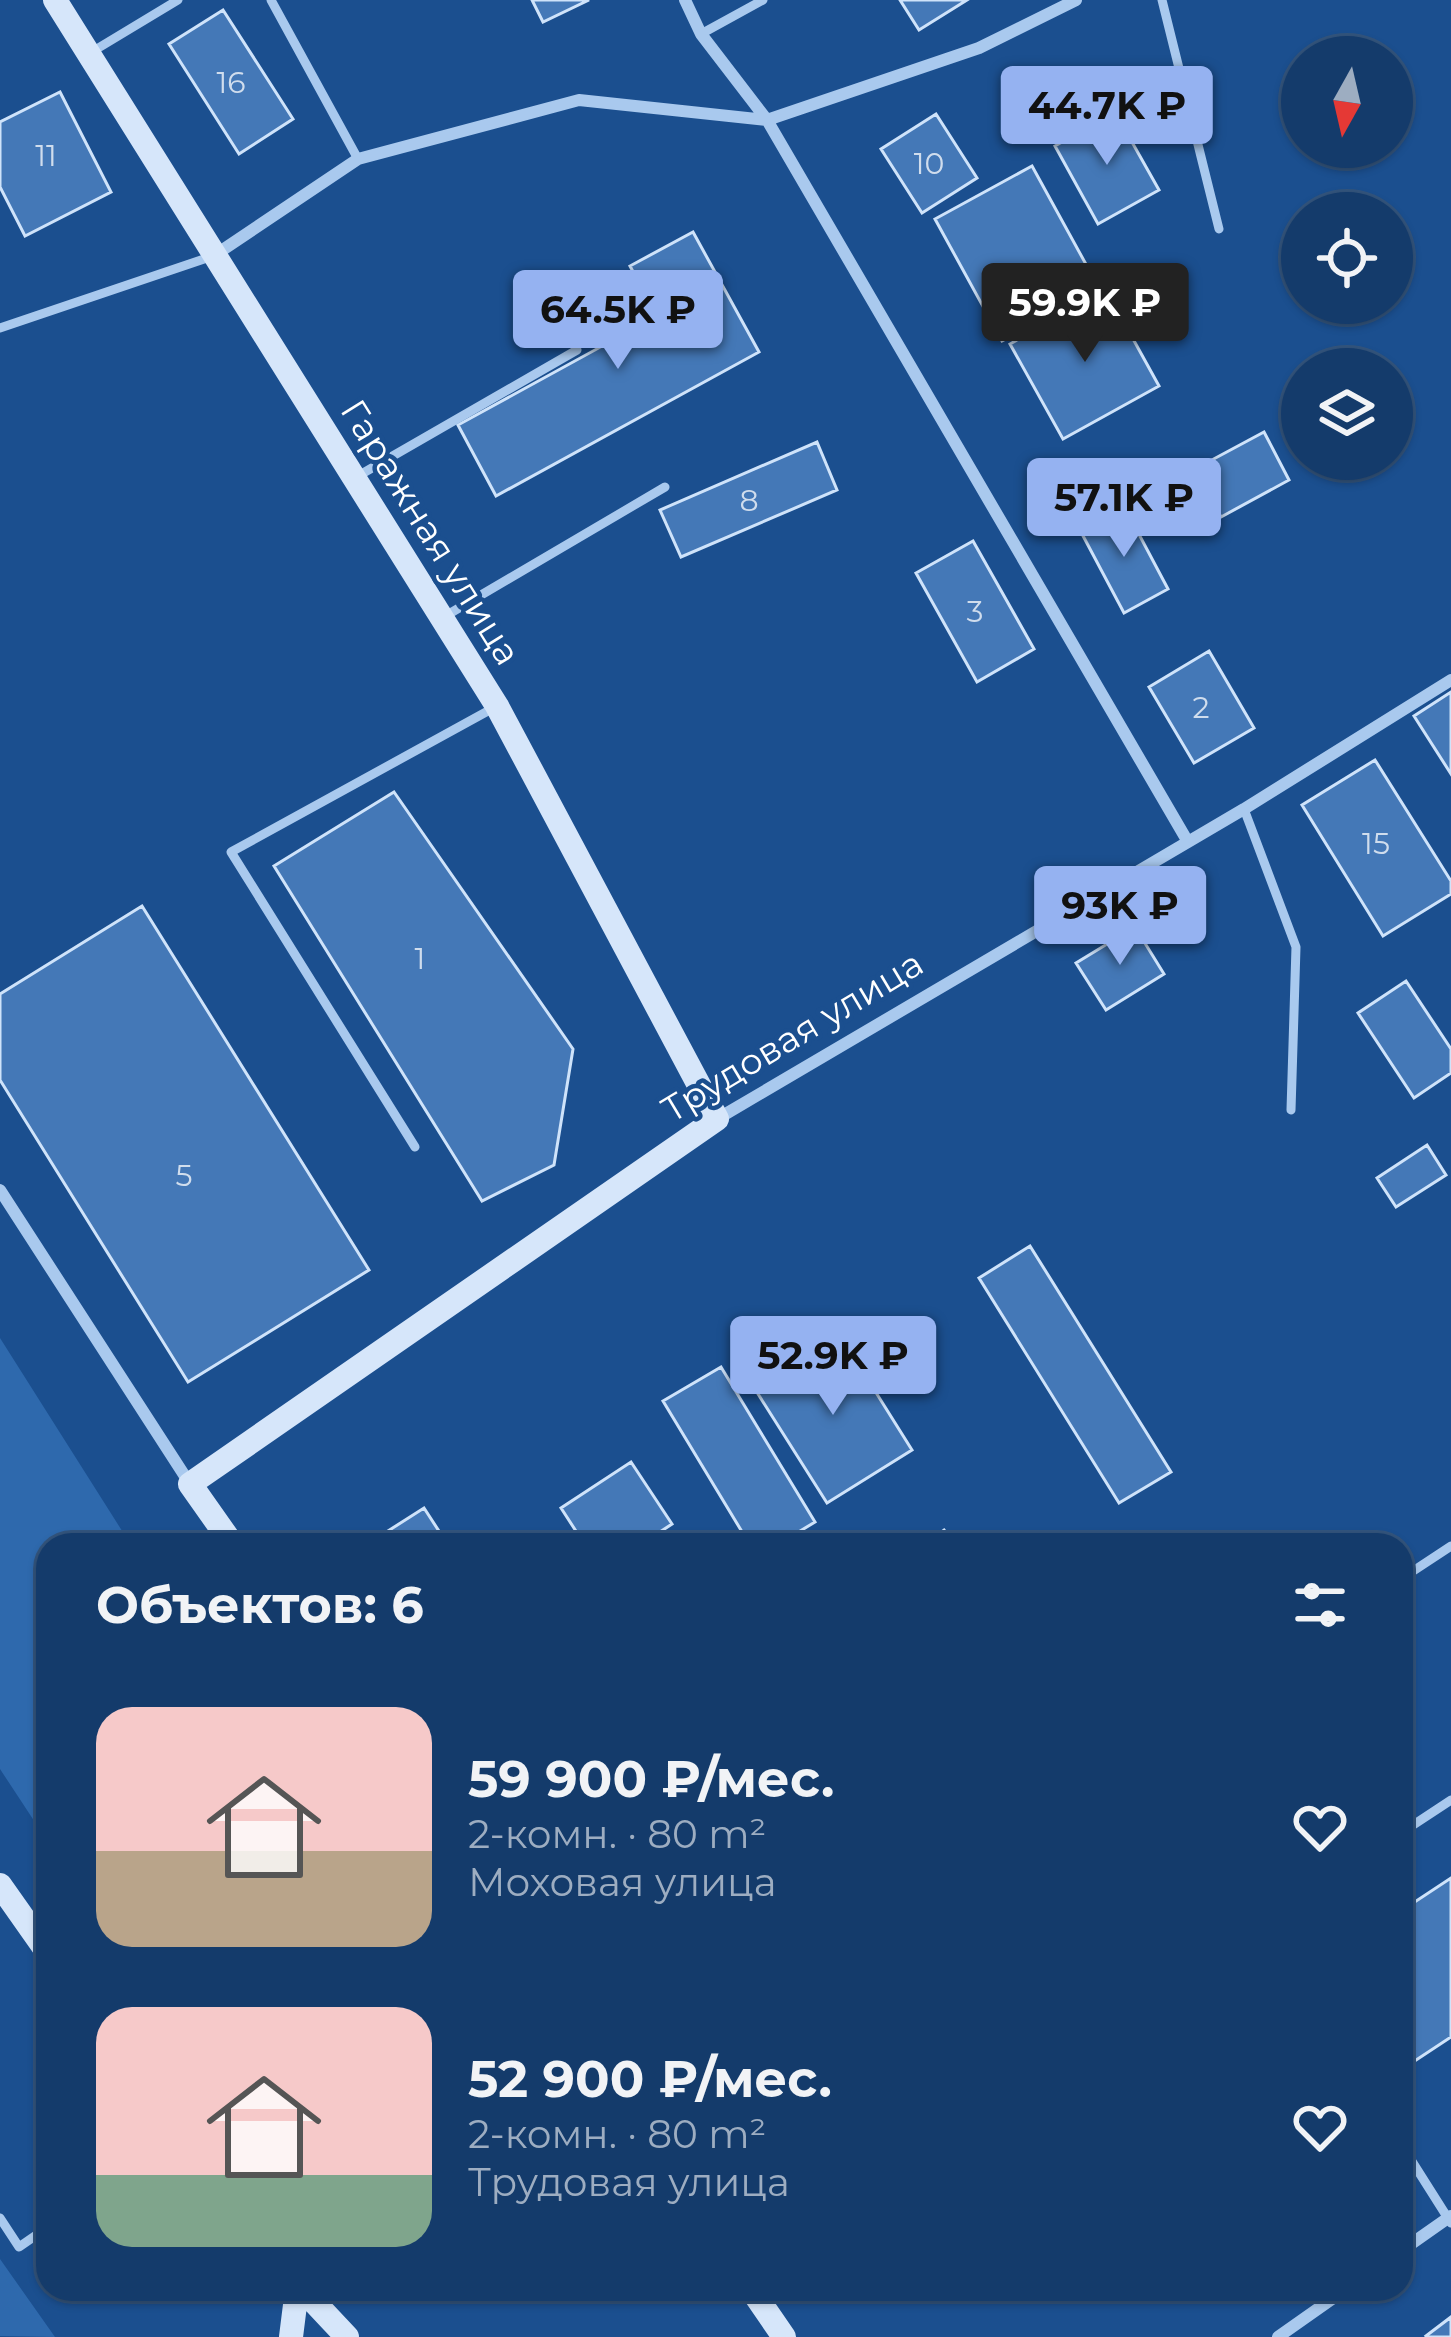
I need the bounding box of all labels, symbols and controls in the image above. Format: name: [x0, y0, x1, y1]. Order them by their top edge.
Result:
north arrow: [1281, 36, 1413, 168]
map controls: [1281, 36, 1413, 480]
house number: 16: [216, 64, 246, 101]
pin: 44.7K ₽: [996, 66, 1218, 168]
text: 44.7K ₽: [1028, 81, 1186, 129]
house number: 11: [35, 137, 57, 174]
house number: 10: [914, 145, 944, 182]
button: locate: [1281, 192, 1413, 324]
pin: 59.9K ₽: [974, 263, 1196, 365]
pin: 64.5K ₽: [507, 270, 729, 372]
text: 59.9K ₽: [1009, 278, 1161, 326]
text: 64.5K ₽: [540, 285, 696, 333]
button: layers: [1281, 348, 1413, 480]
street label: Гаражная улица: [332, 391, 530, 673]
pin: 57.1K ₽: [1013, 458, 1235, 560]
text: 57.1K ₽: [1054, 473, 1194, 521]
house number: 8: [739, 482, 759, 519]
house number: 3: [967, 593, 983, 630]
house number: 2: [1192, 689, 1210, 726]
house number: 15: [1362, 825, 1390, 862]
pin: 93K ₽: [1036, 866, 1204, 968]
text: 93K ₽: [1061, 881, 1179, 929]
house number: 1: [415, 940, 425, 977]
street label: Трудовая улица: [653, 941, 931, 1131]
house number: 5: [176, 1157, 192, 1194]
pin: 52.9K ₽: [722, 1316, 944, 1418]
text: 52.9K ₽: [757, 1331, 909, 1379]
icon: filters: [1287, 1572, 1353, 1638]
text: Объектов: 6: [96, 1574, 424, 1636]
text: 59 900 ₽/мес.: [468, 1748, 834, 1810]
icon: home: [192, 1755, 336, 1899]
icon: heart: [1287, 1794, 1353, 1860]
text: 2-комн. · 80 m²: [468, 1810, 766, 1858]
text: Моховая улица: [468, 1858, 776, 1906]
text: 52 900 ₽/мес.: [468, 2048, 832, 2110]
icon: home: [192, 2055, 336, 2199]
icon: heart: [1287, 2094, 1353, 2160]
text: 2-комн. · 80 m²: [468, 2110, 766, 2158]
text: Трудовая улица: [468, 2158, 790, 2206]

